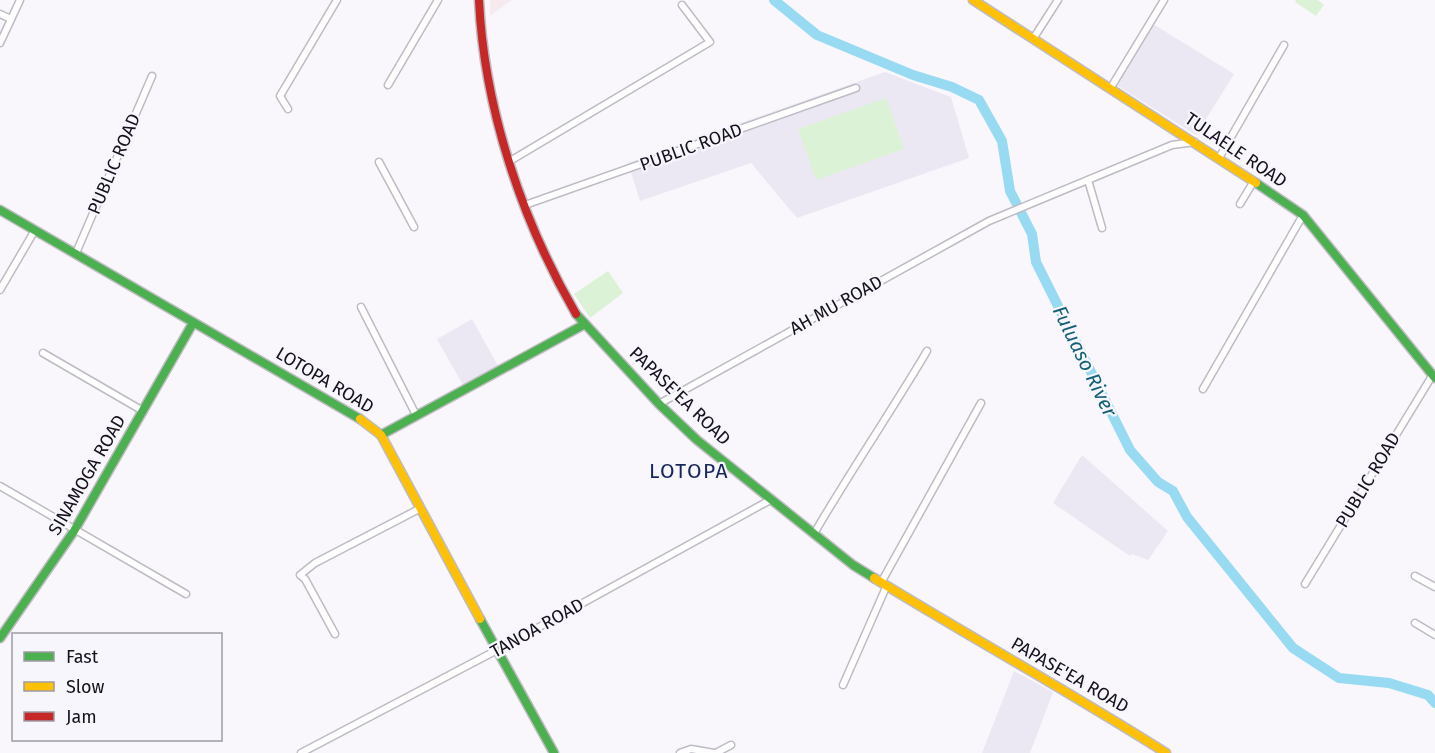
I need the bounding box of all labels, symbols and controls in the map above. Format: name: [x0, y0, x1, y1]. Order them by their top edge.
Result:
street label: TULAELE ROAD: [1181, 108, 1291, 192]
street label: PUBLIC ROAD: [83, 110, 145, 218]
street label: PUBLIC ROAD: [637, 118, 745, 176]
street label: AH MU ROAD: [786, 270, 886, 340]
water label: Fuluaso River: [1048, 302, 1123, 422]
street label: LOTOPA ROAD: [272, 342, 378, 418]
street label: PAPASE'EA ROAD: [625, 342, 735, 450]
street label: SINAMOGA ROAD: [44, 411, 130, 539]
street label: PUBLIC ROAD: [1331, 428, 1405, 532]
district label: LOTOPA: [649, 458, 729, 484]
street label: TANOA ROAD: [486, 593, 588, 663]
street label: PAPASE'EA ROAD: [1007, 632, 1133, 718]
legend: [12, 633, 222, 741]
text: Fast: [66, 646, 99, 668]
text: Slow: [66, 676, 105, 698]
text: Jam: [66, 706, 97, 728]

